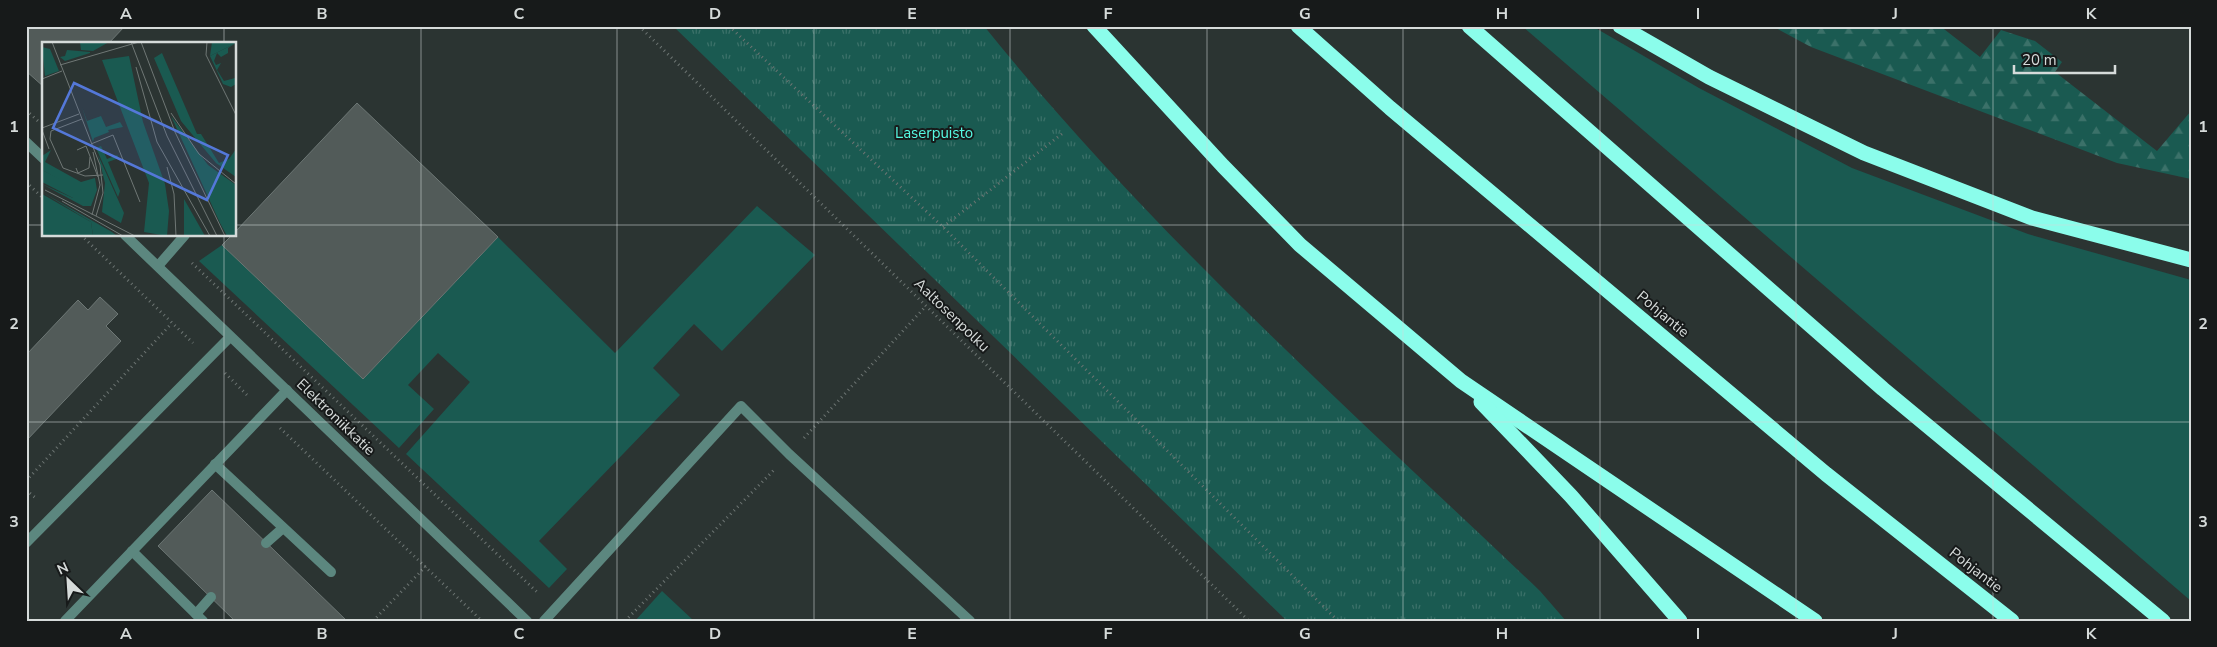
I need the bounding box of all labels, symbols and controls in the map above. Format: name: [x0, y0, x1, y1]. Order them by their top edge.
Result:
text: A: [120, 3, 132, 25]
text: B: [316, 3, 328, 25]
text: C: [514, 3, 525, 25]
text: D: [709, 3, 721, 25]
text: E: [907, 3, 917, 25]
text: F: [1104, 3, 1113, 25]
text: G: [1299, 3, 1311, 25]
text: H: [1496, 3, 1508, 25]
text: I: [1696, 3, 1700, 25]
text: J: [1891, 3, 1898, 25]
text: K: [2086, 3, 2098, 25]
inset map: [42, 42, 236, 236]
scale bar: [2014, 42, 2116, 74]
text: 20 m: [2022, 50, 2057, 70]
text: 1: [9, 116, 19, 138]
text: 1: [2198, 116, 2208, 138]
park label: Laserpuisto: [895, 123, 973, 143]
street label: Aaltosenpolku: [910, 274, 994, 356]
street label: Pohjantie: [1633, 286, 1693, 342]
text: 2: [9, 313, 19, 335]
text: 2: [2198, 313, 2208, 335]
street label: Elektroniikkatie: [292, 374, 380, 460]
text: 3: [9, 511, 19, 533]
text: 3: [2198, 511, 2208, 533]
street label: Pohjantie: [1945, 543, 2007, 597]
north arrow: [42, 554, 92, 604]
text: N: [54, 558, 71, 579]
text: A: [120, 623, 132, 645]
text: B: [316, 623, 328, 645]
text: C: [514, 623, 525, 645]
text: D: [709, 623, 721, 645]
text: E: [907, 623, 917, 645]
text: F: [1104, 623, 1113, 645]
text: G: [1299, 623, 1311, 645]
text: H: [1496, 623, 1508, 645]
text: I: [1696, 623, 1700, 645]
text: J: [1891, 623, 1898, 645]
text: K: [2086, 623, 2098, 645]

